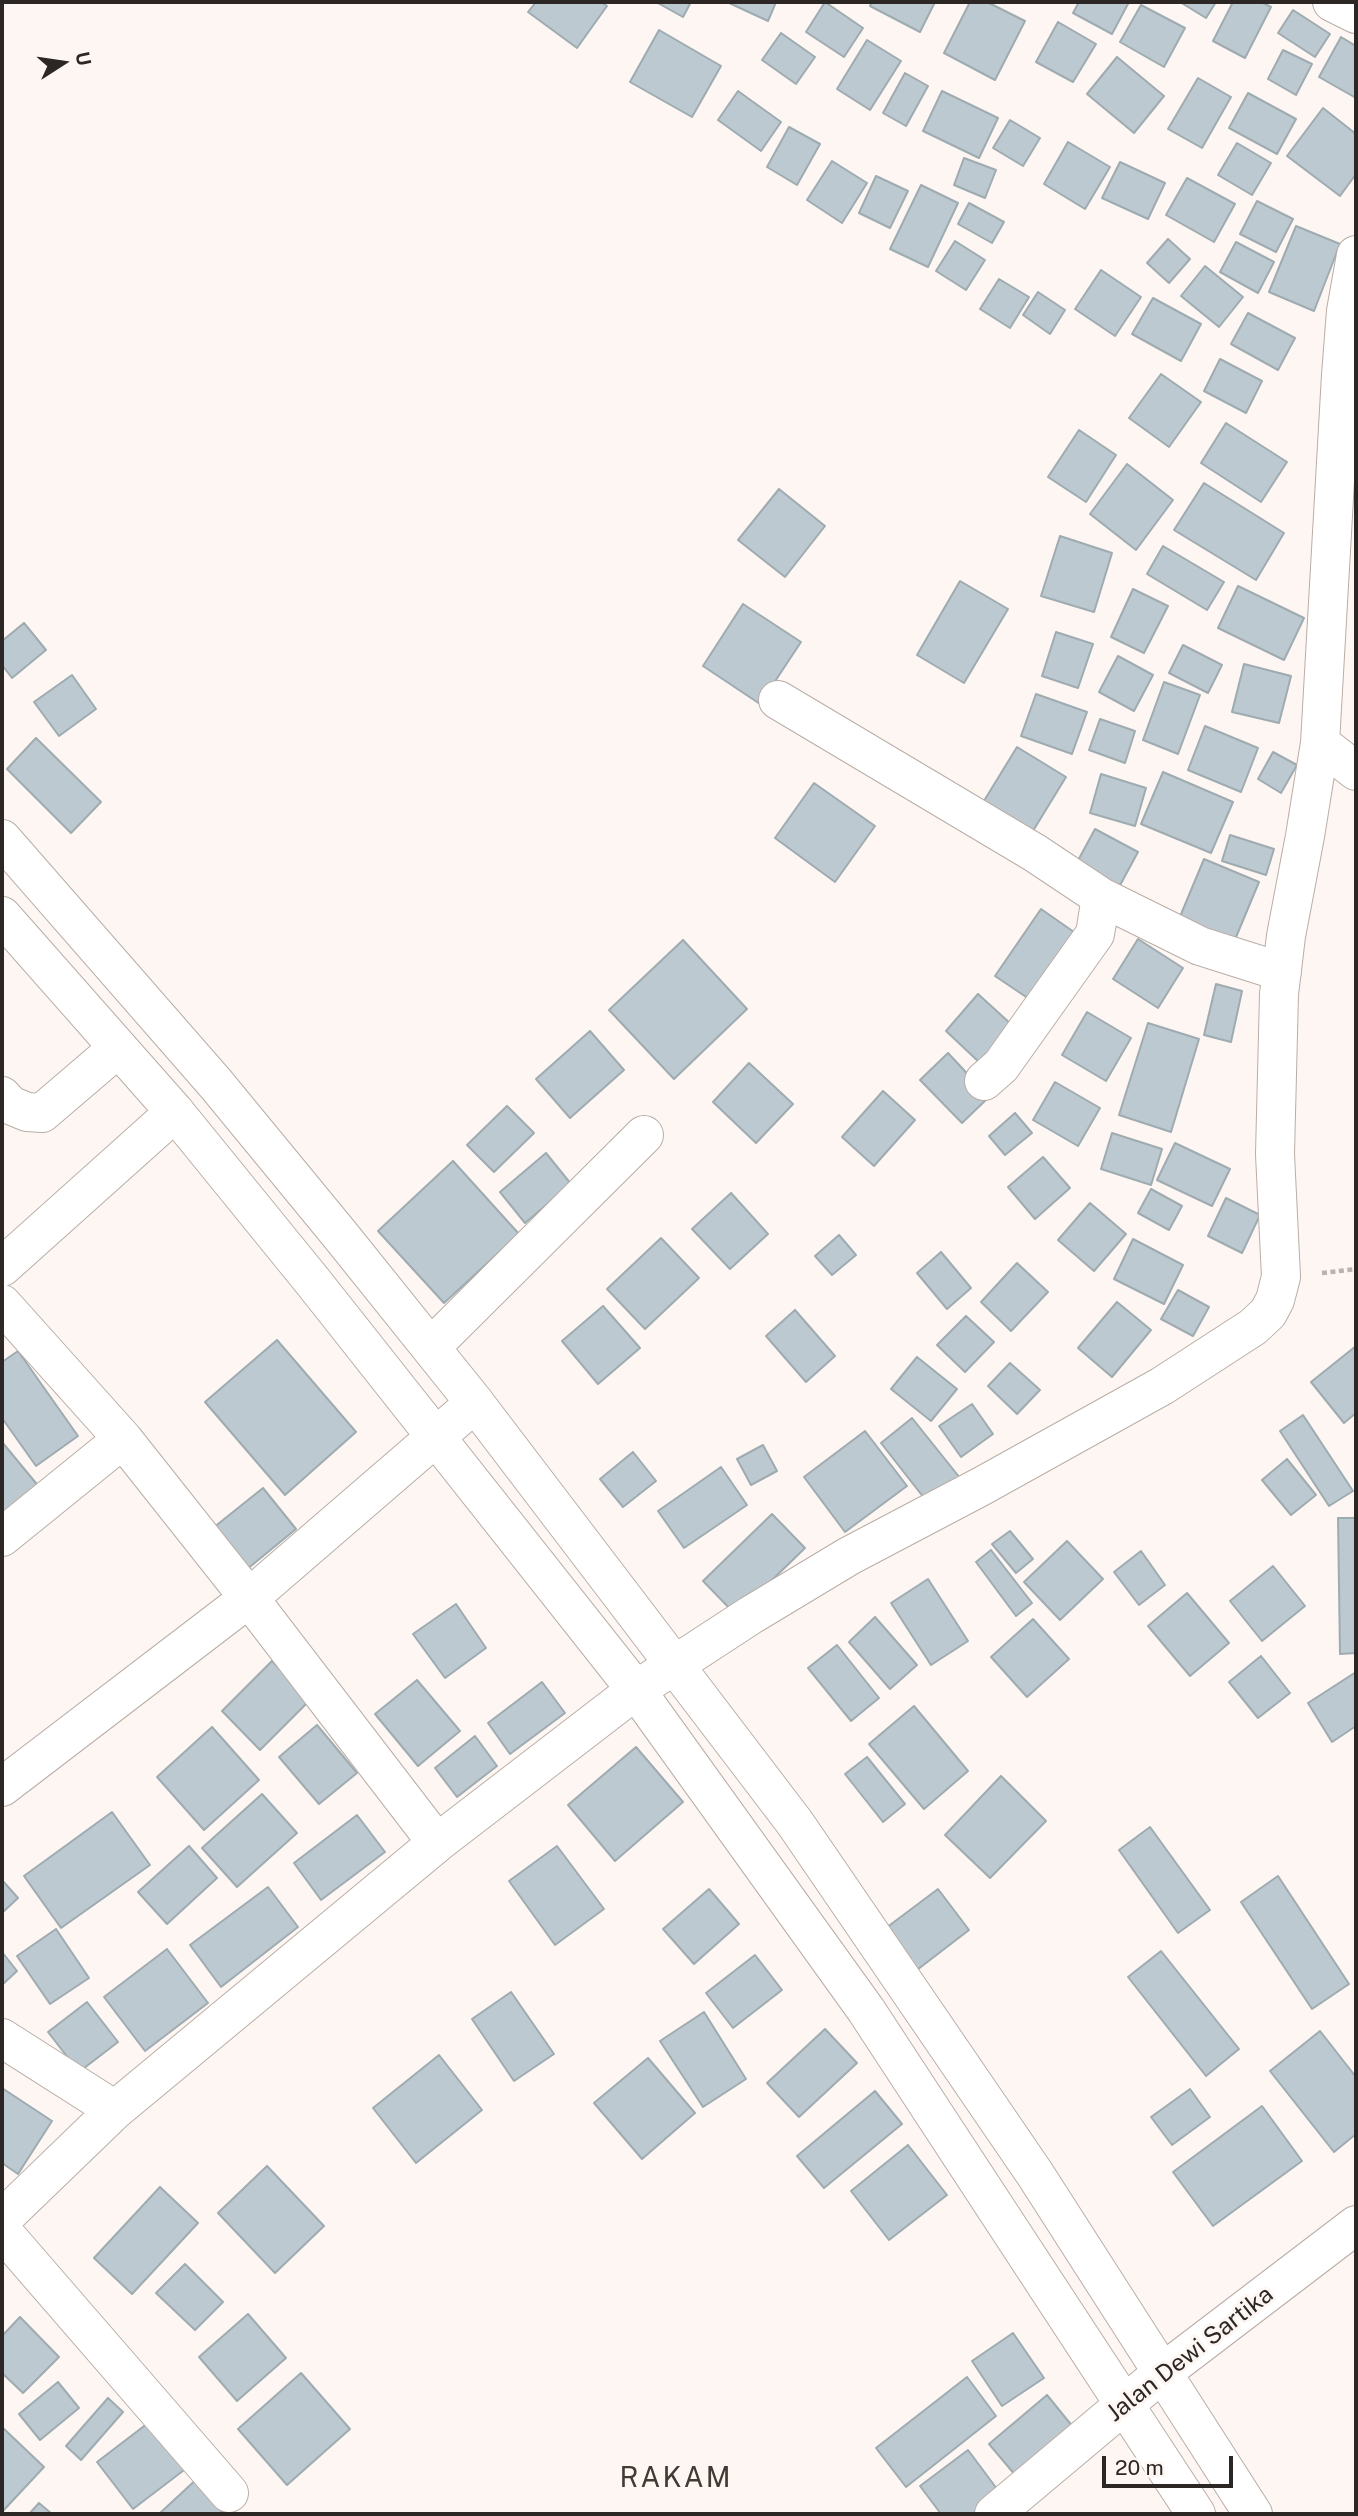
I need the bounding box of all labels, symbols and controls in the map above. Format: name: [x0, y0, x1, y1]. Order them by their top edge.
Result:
north arrow: [28, 28, 98, 98]
text: U: [71, 50, 96, 68]
street label: Jalan Dewi Sartika: [1101, 2280, 1279, 2428]
scale bar: [1106, 2442, 1237, 2486]
text: 20 m: [1115, 2455, 1164, 2480]
district label: RAKAM: [620, 2461, 732, 2495]

